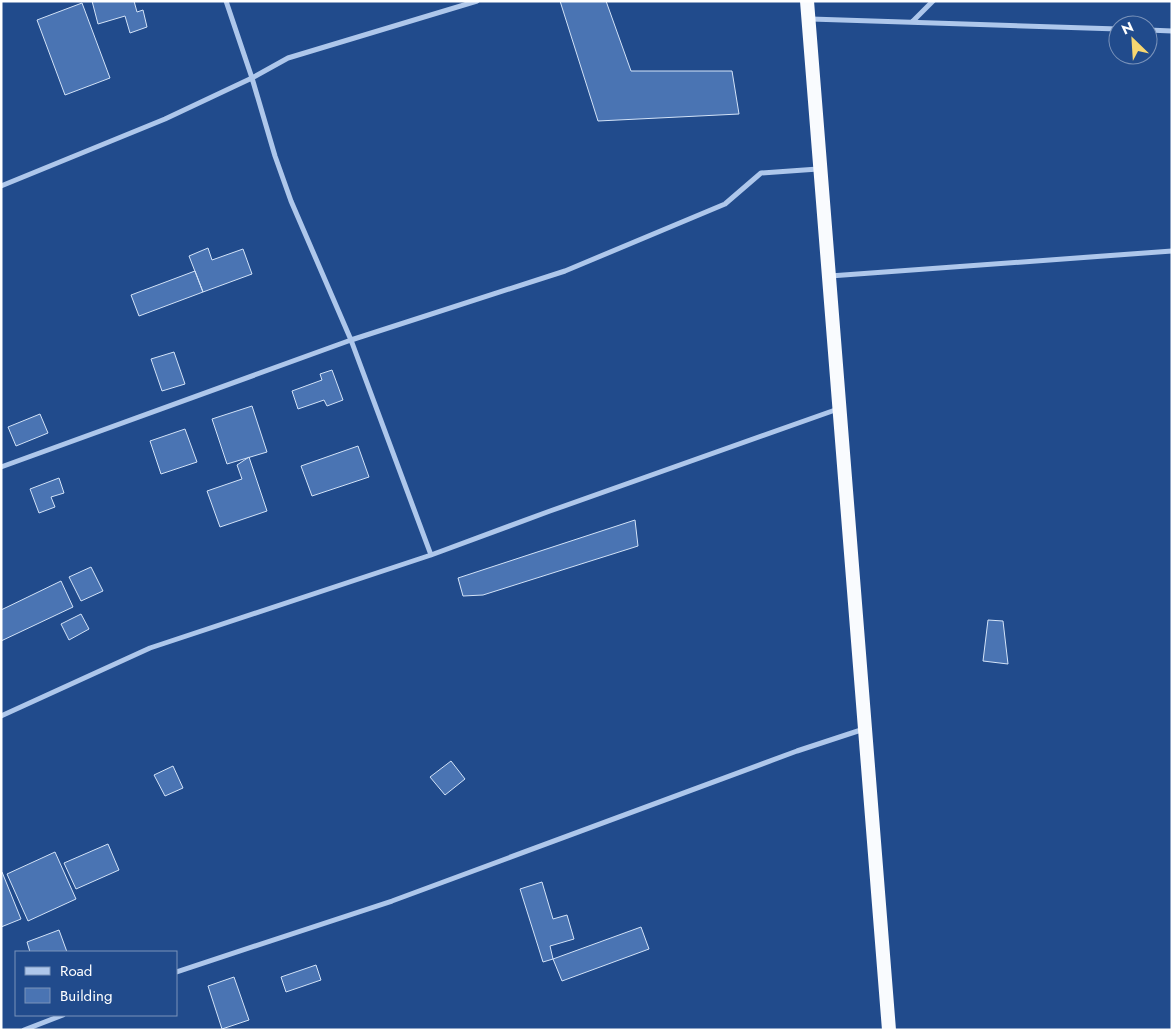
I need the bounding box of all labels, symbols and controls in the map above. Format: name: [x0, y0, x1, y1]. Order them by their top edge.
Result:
north arrow: [1108, 15, 1158, 65]
text: N: [1118, 17, 1137, 40]
legend: [15, 951, 178, 1016]
text: Road: [60, 960, 92, 982]
text: Building: [60, 985, 112, 1007]

